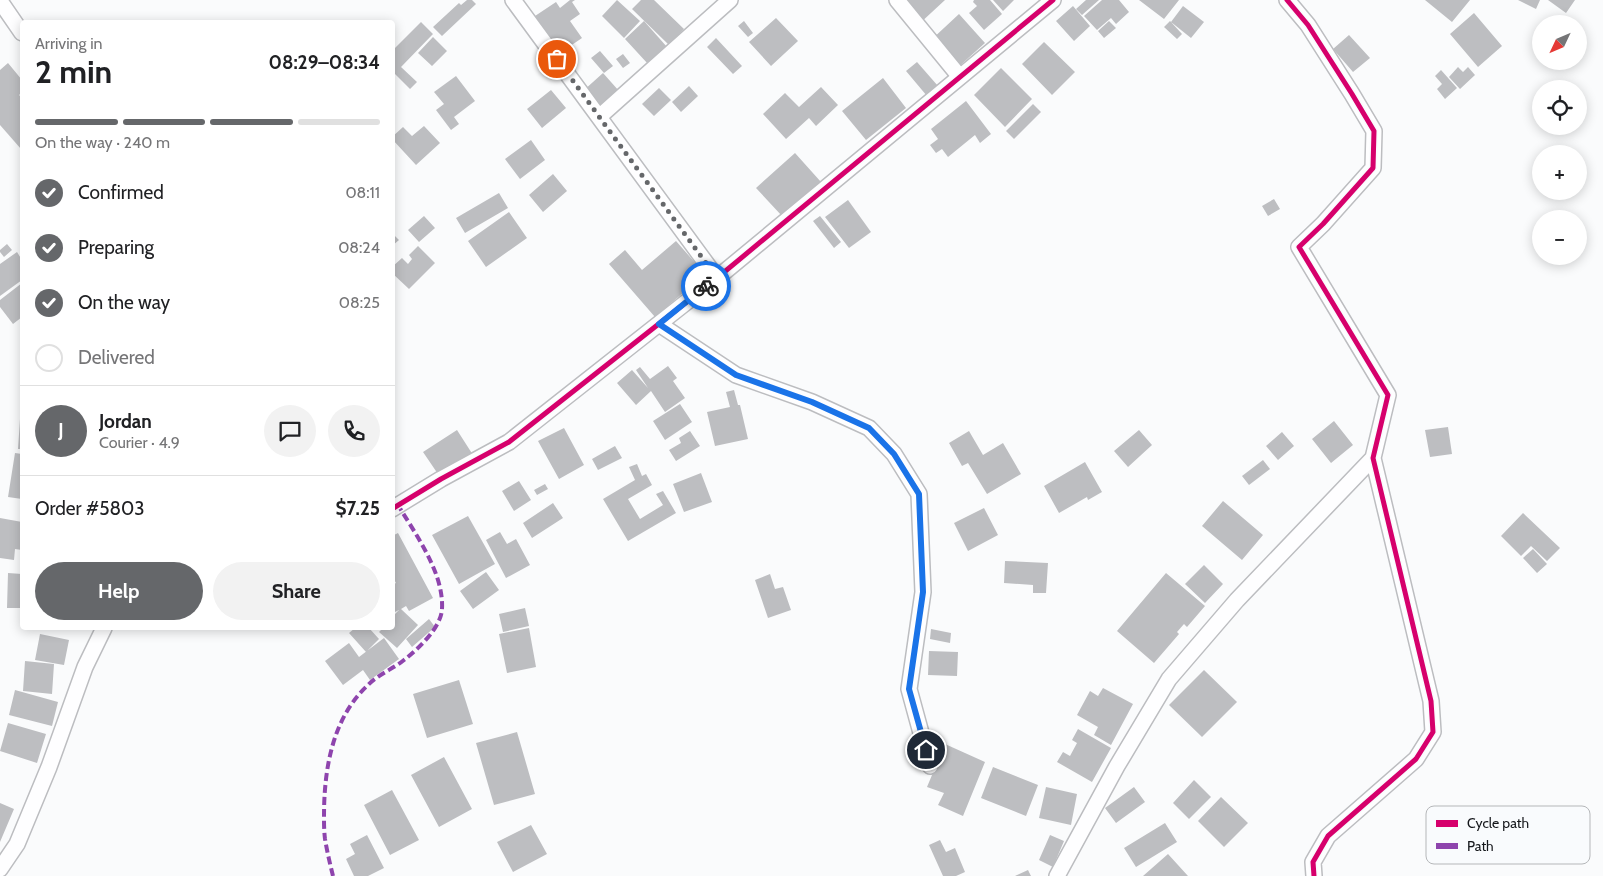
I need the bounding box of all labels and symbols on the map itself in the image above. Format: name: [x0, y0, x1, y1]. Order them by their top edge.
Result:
north arrow: [1532, 15, 1588, 70]
pin: [536, 38, 578, 80]
courier: [681, 261, 731, 311]
pin: [905, 729, 947, 771]
legend: [1426, 806, 1590, 864]
text: Cycle path: [1467, 814, 1529, 832]
text: Path: [1467, 837, 1494, 855]

